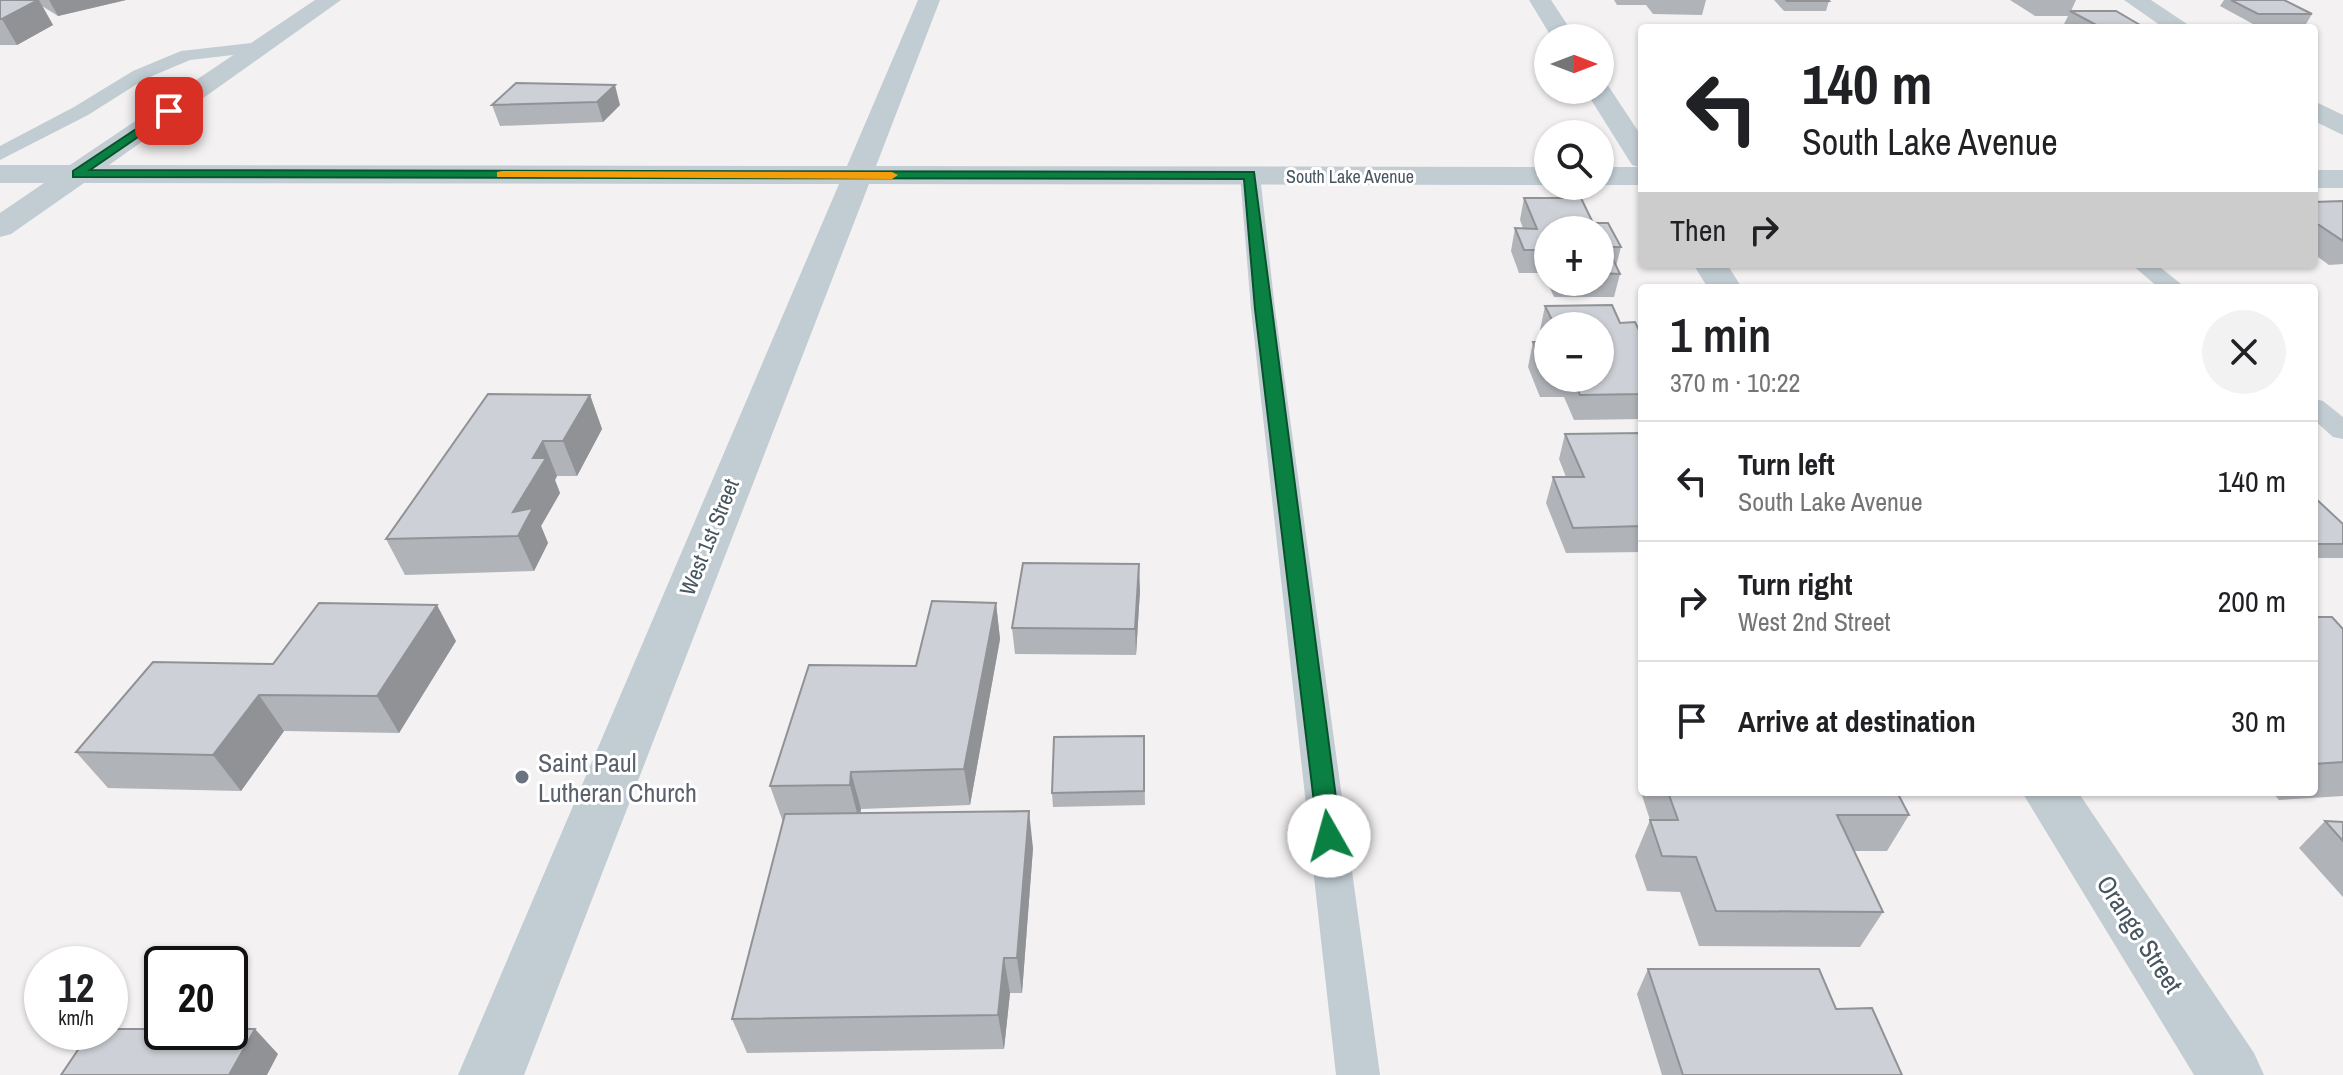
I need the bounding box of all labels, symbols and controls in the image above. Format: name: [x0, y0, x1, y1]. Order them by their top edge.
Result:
north arrow: [1534, 24, 1614, 104]
map controls: [1534, 24, 1614, 392]
text: 140 m: [1802, 46, 1932, 121]
icon: left: [1670, 56, 1774, 160]
pin: [135, 77, 203, 145]
icon: arrive: [147, 89, 191, 133]
text: South Lake Avenue: [1802, 118, 2058, 166]
button: search: [1534, 120, 1614, 200]
street label: South Lake Avenue: [1286, 164, 1414, 189]
icon: right: [1742, 208, 1786, 252]
text: Then: [1670, 210, 1726, 250]
button: +: [1534, 216, 1614, 296]
text: 1 min: [1670, 302, 1771, 367]
button: close: [2202, 310, 2286, 394]
button: −: [1534, 312, 1614, 392]
text: 370 m · 10:22: [1670, 365, 1800, 400]
text: Turn left: [1738, 444, 1835, 484]
icon: left: [1670, 459, 1714, 503]
text: 140 m: [2218, 461, 2286, 501]
street label: West 1st Street: [672, 474, 746, 600]
text: South Lake Avenue: [1738, 484, 1923, 519]
text: Turn right: [1738, 564, 1852, 604]
icon: right: [1670, 579, 1714, 623]
text: 200 m: [2218, 581, 2286, 621]
text: West 2nd Street: [1738, 604, 1891, 639]
icon: arrive: [1670, 699, 1714, 743]
text: Arrive at destination: [1738, 701, 1976, 741]
text: 30 m: [2231, 701, 2286, 741]
place label: Saint Paul Lutheran Church: [538, 745, 697, 810]
marker: Saint Paul Lutheran Church: [513, 768, 531, 786]
position arrow: [1287, 794, 1371, 878]
street label: Orange Street: [2089, 868, 2191, 1000]
speed limit sign: 20: [144, 946, 248, 1050]
text: 12: [58, 961, 94, 1014]
text: km/h: [58, 1004, 94, 1031]

